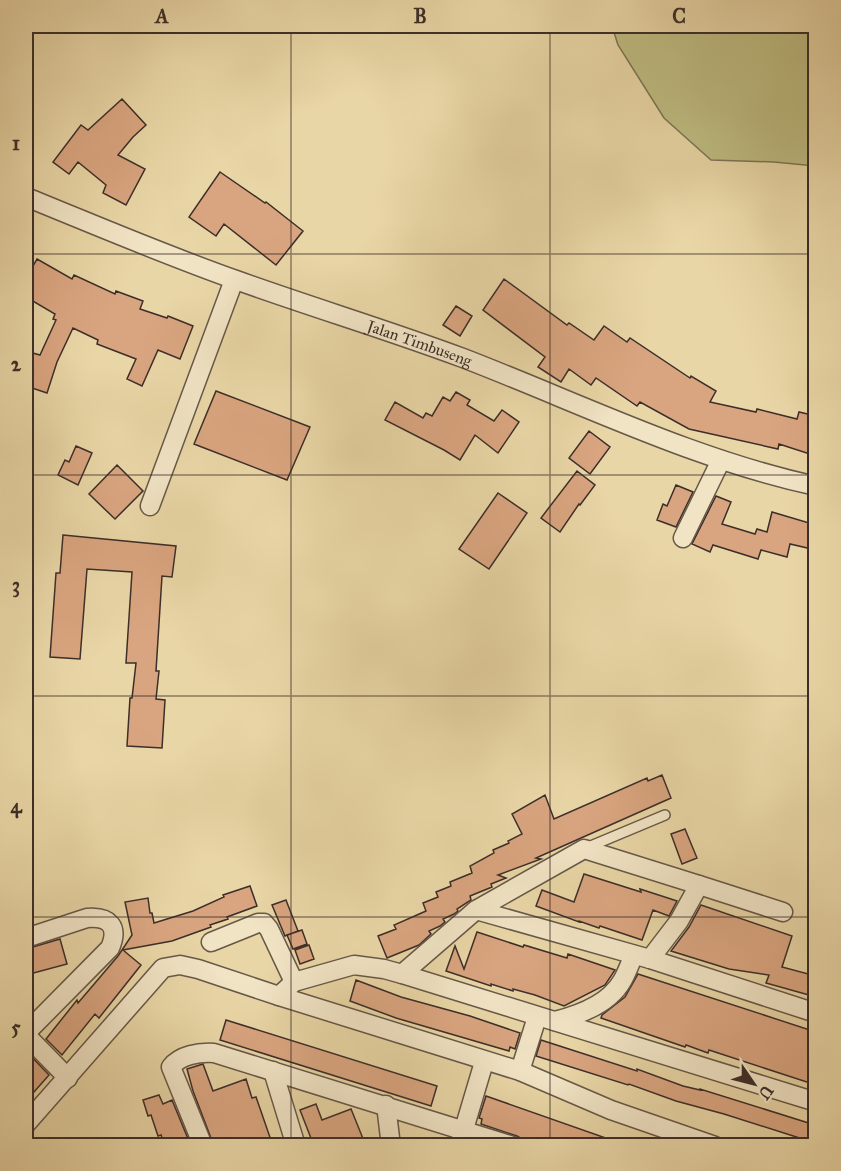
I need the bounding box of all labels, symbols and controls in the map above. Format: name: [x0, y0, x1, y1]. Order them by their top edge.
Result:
text: A: [153, 4, 169, 28]
text: B: [413, 4, 427, 28]
text: C: [672, 4, 686, 28]
text: 1: [12, 131, 20, 155]
street label: Jalan Timbuseng: [363, 315, 475, 371]
text: 2: [11, 352, 22, 376]
text: 3: [12, 573, 20, 598]
text: 4: [10, 794, 22, 819]
text: 5: [11, 1015, 21, 1039]
north arrow: [724, 1054, 784, 1114]
text: U: [754, 1082, 777, 1103]

